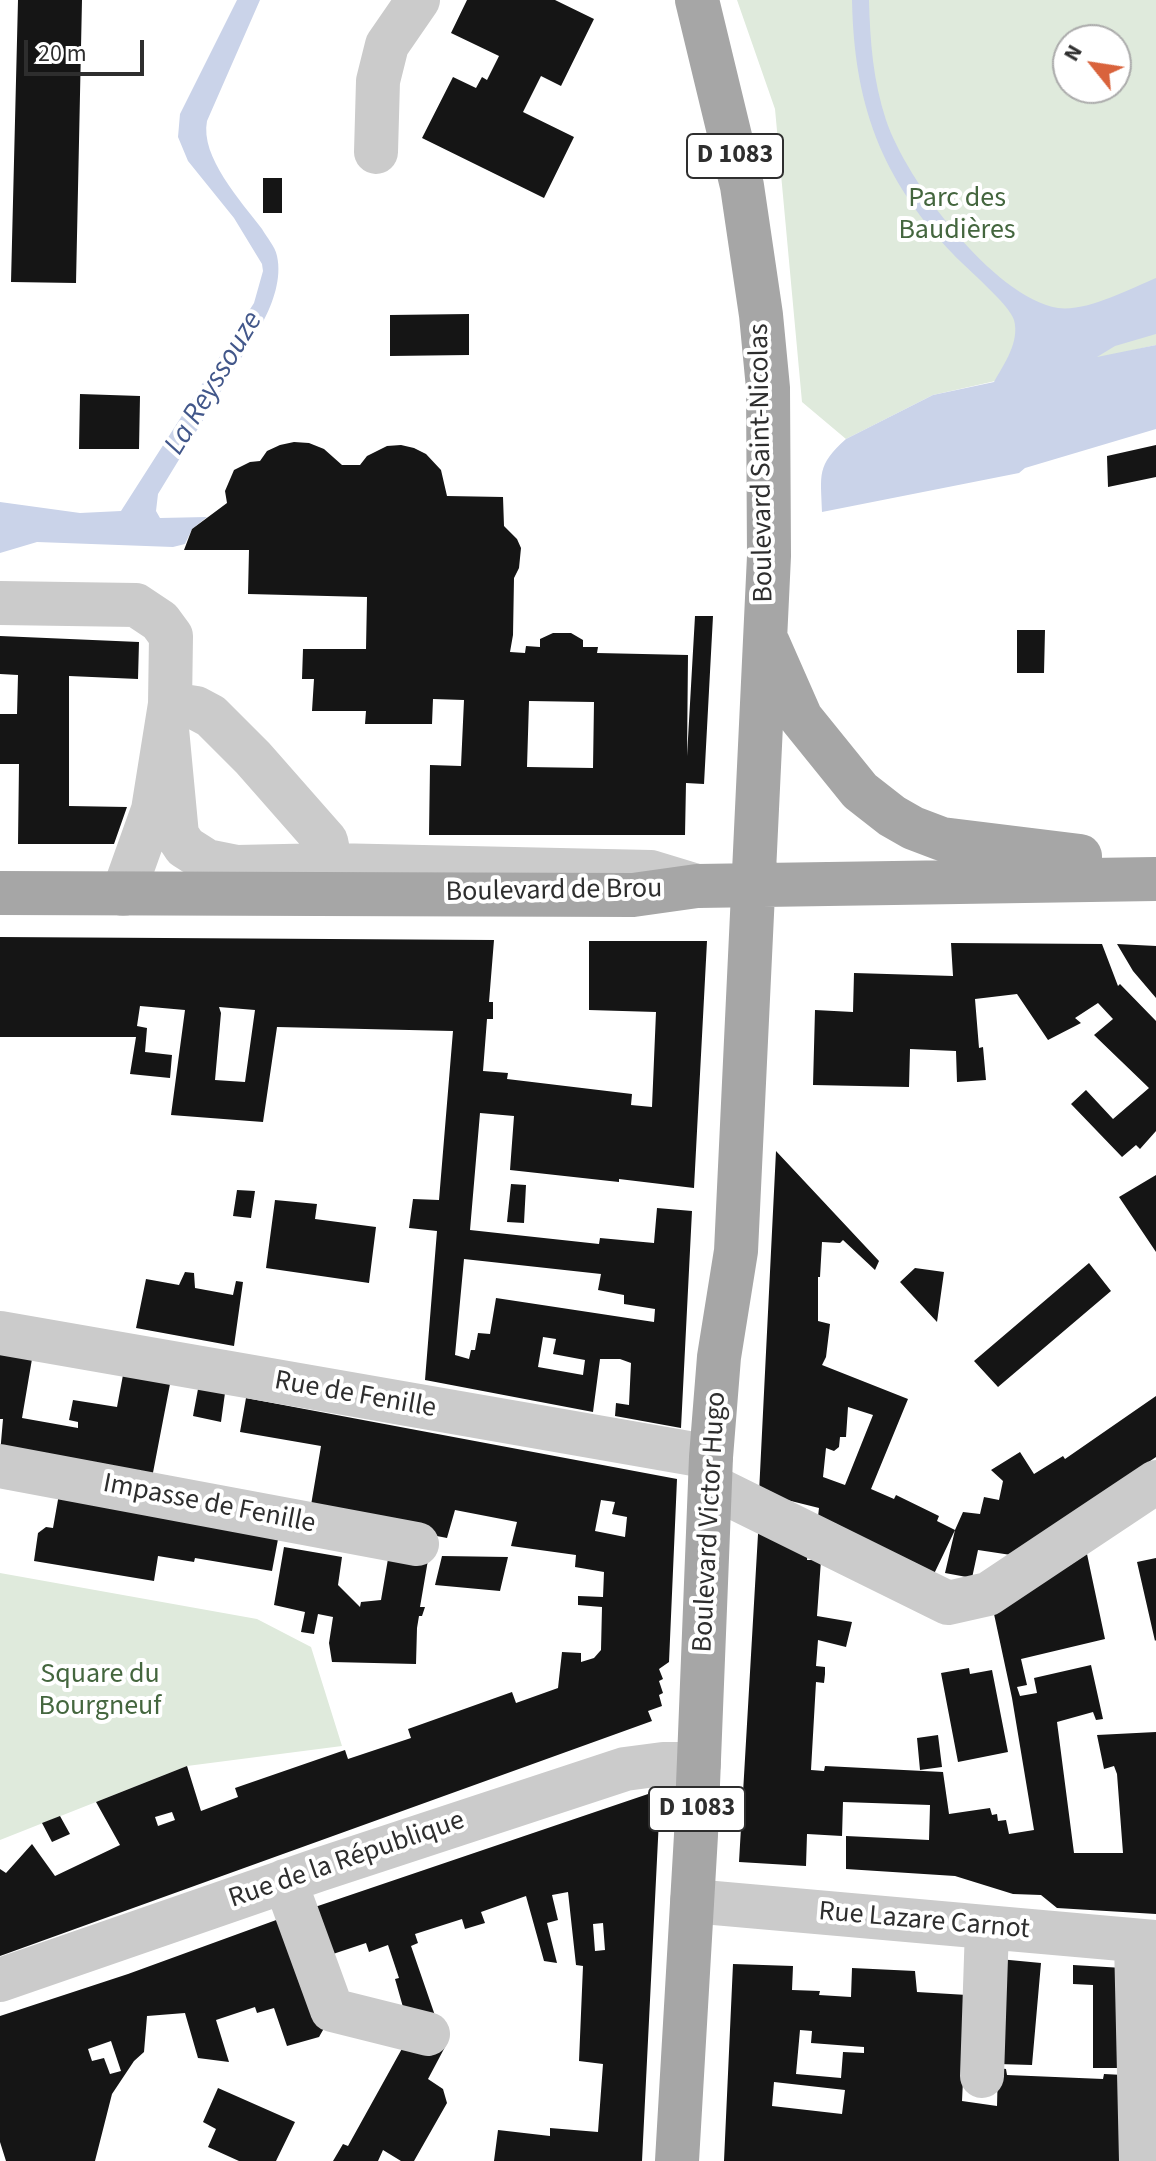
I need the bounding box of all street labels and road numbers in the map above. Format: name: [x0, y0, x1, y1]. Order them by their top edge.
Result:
road number: D 1083: [687, 134, 783, 178]
street label: Boulevard Saint-Nicolas: [744, 323, 782, 603]
street label: Boulevard de Brou: [445, 873, 663, 911]
street label: Rue de Fenille: [272, 1365, 438, 1427]
street label: Boulevard Victor Hugo: [687, 1391, 735, 1653]
street label: Impasse de Fenille: [100, 1468, 318, 1542]
road number: D 1083: [649, 1787, 745, 1831]
street label: Rue de la République: [225, 1805, 469, 1917]
street label: Rue Lazare Carnot: [817, 1896, 1031, 1948]

